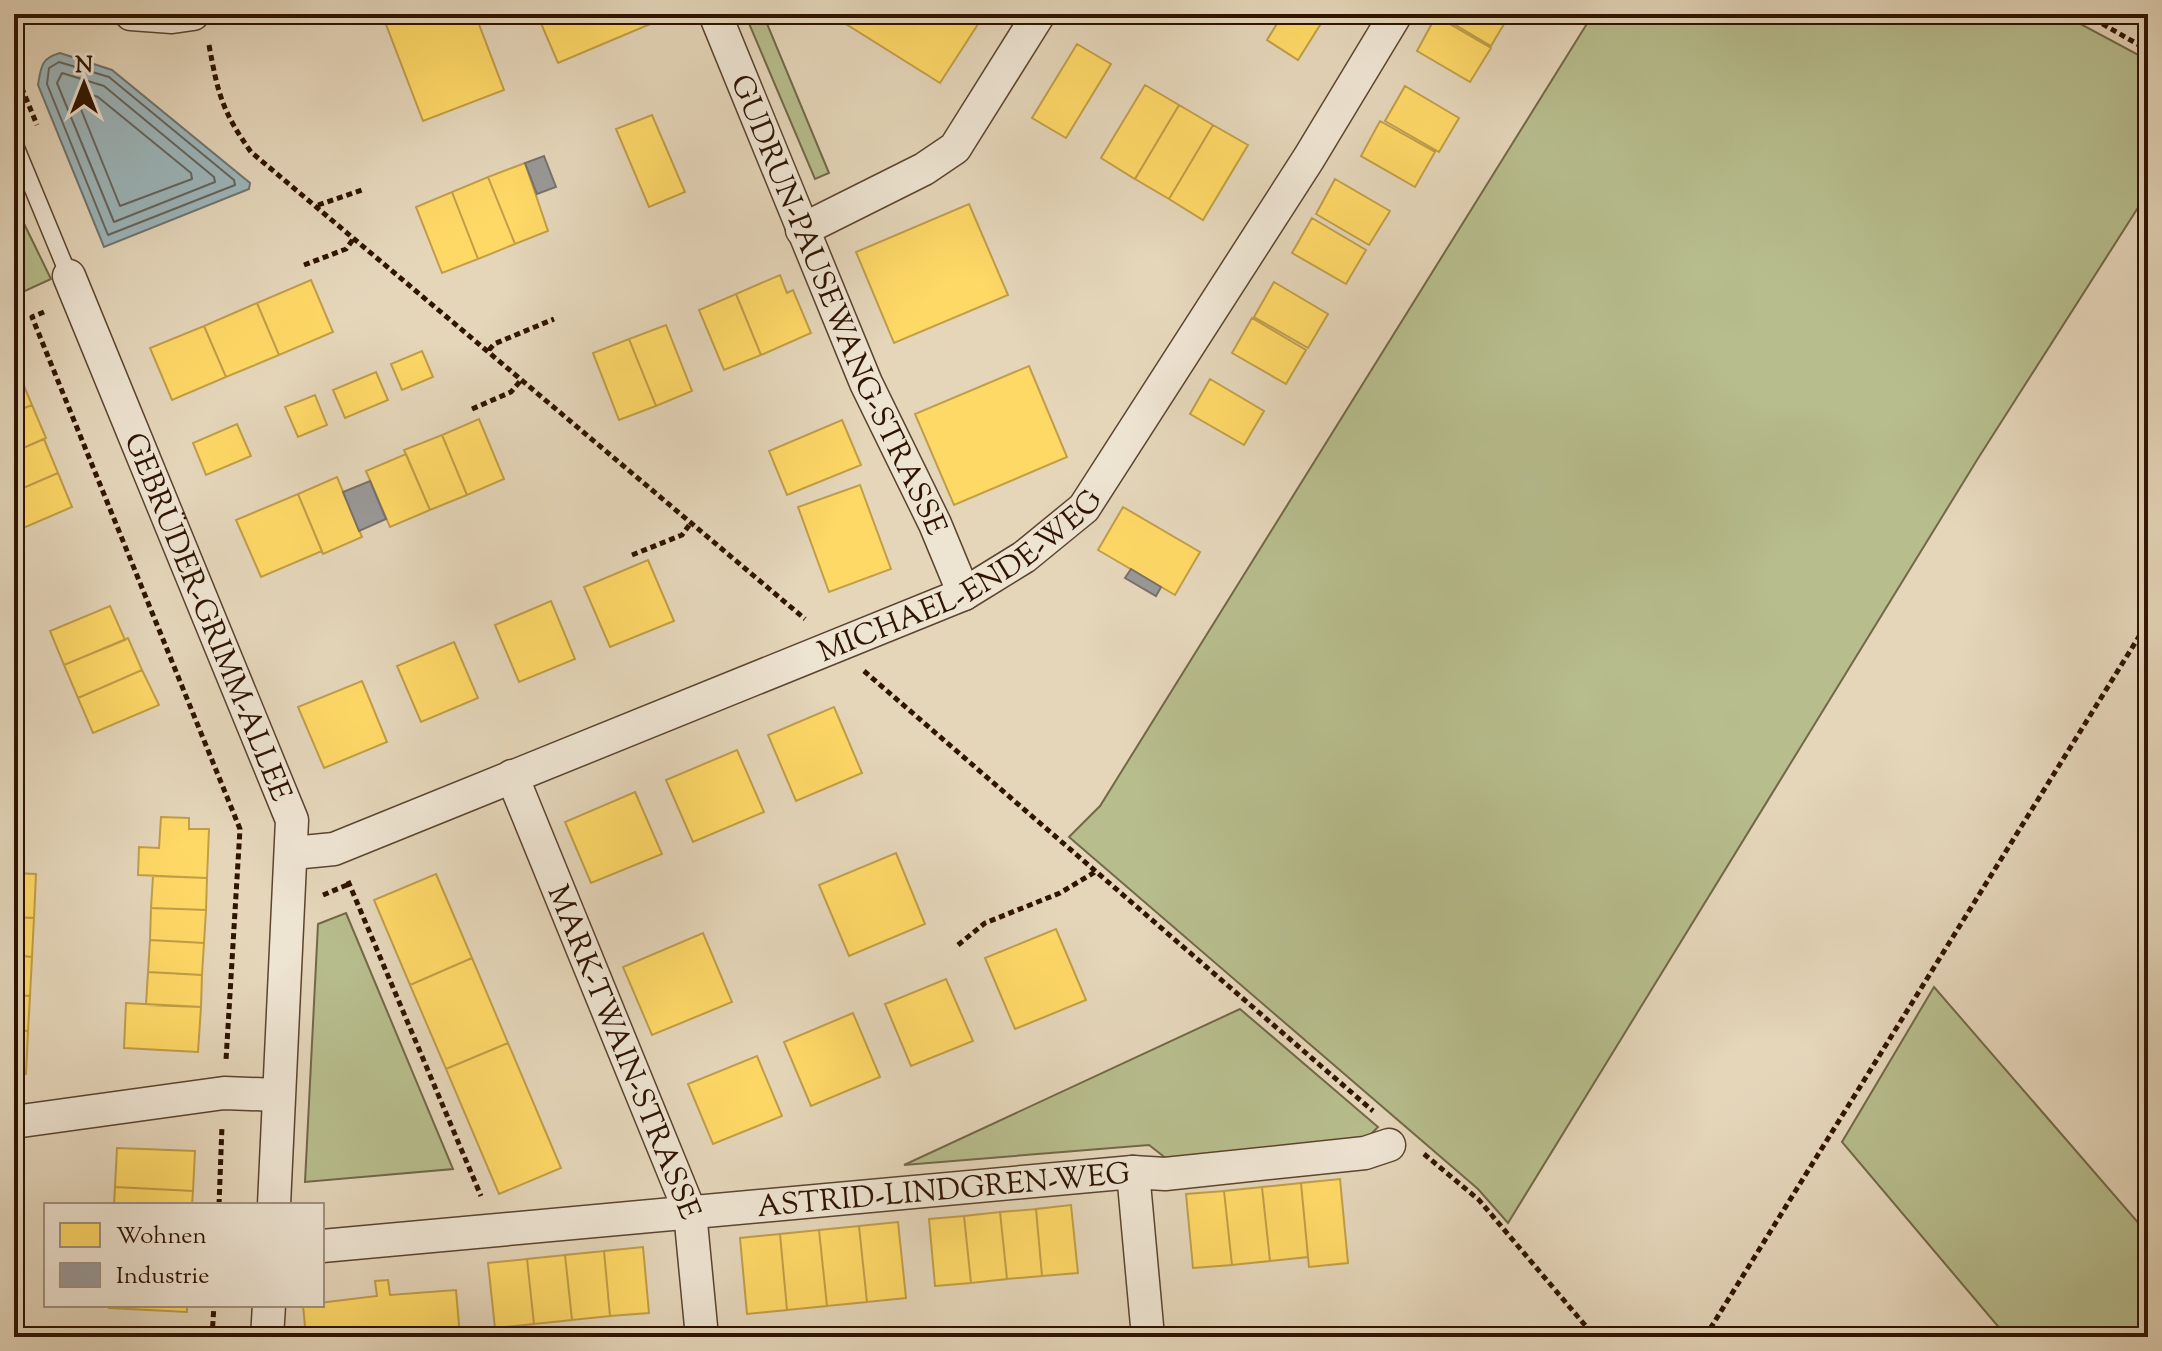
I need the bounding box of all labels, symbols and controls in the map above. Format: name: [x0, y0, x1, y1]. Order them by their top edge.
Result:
north arrow: [44, 44, 124, 124]
text: N: [75, 51, 93, 83]
street label: GUDRUN-PAUSEWANG-STRASSE: [718, 69, 956, 542]
street label: GEBRÜDER-GRIMM-ALLEE: [112, 427, 301, 808]
street label: MICHAEL-ENDE-WEG: [812, 482, 1114, 675]
street label: MARK-TWAIN-STRASSE: [535, 879, 710, 1227]
street label: ASTRID-LINDGREN-WEG: [755, 1153, 1132, 1230]
legend: [44, 1203, 324, 1307]
text: Wohnen: [116, 1220, 207, 1254]
text: Industrie: [116, 1260, 209, 1294]

